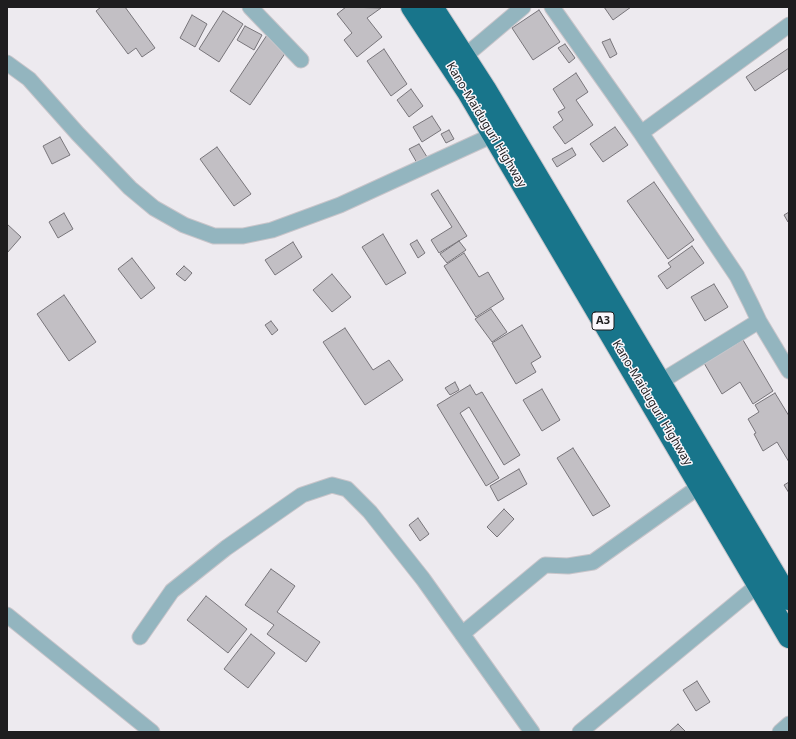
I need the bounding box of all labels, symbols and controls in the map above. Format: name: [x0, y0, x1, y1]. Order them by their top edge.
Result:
street label: Kano-Maiduguri Highway: [443, 60, 529, 190]
road number: A3: [592, 312, 614, 330]
street label: Kano-Maiduguri Highway: [609, 338, 695, 468]

